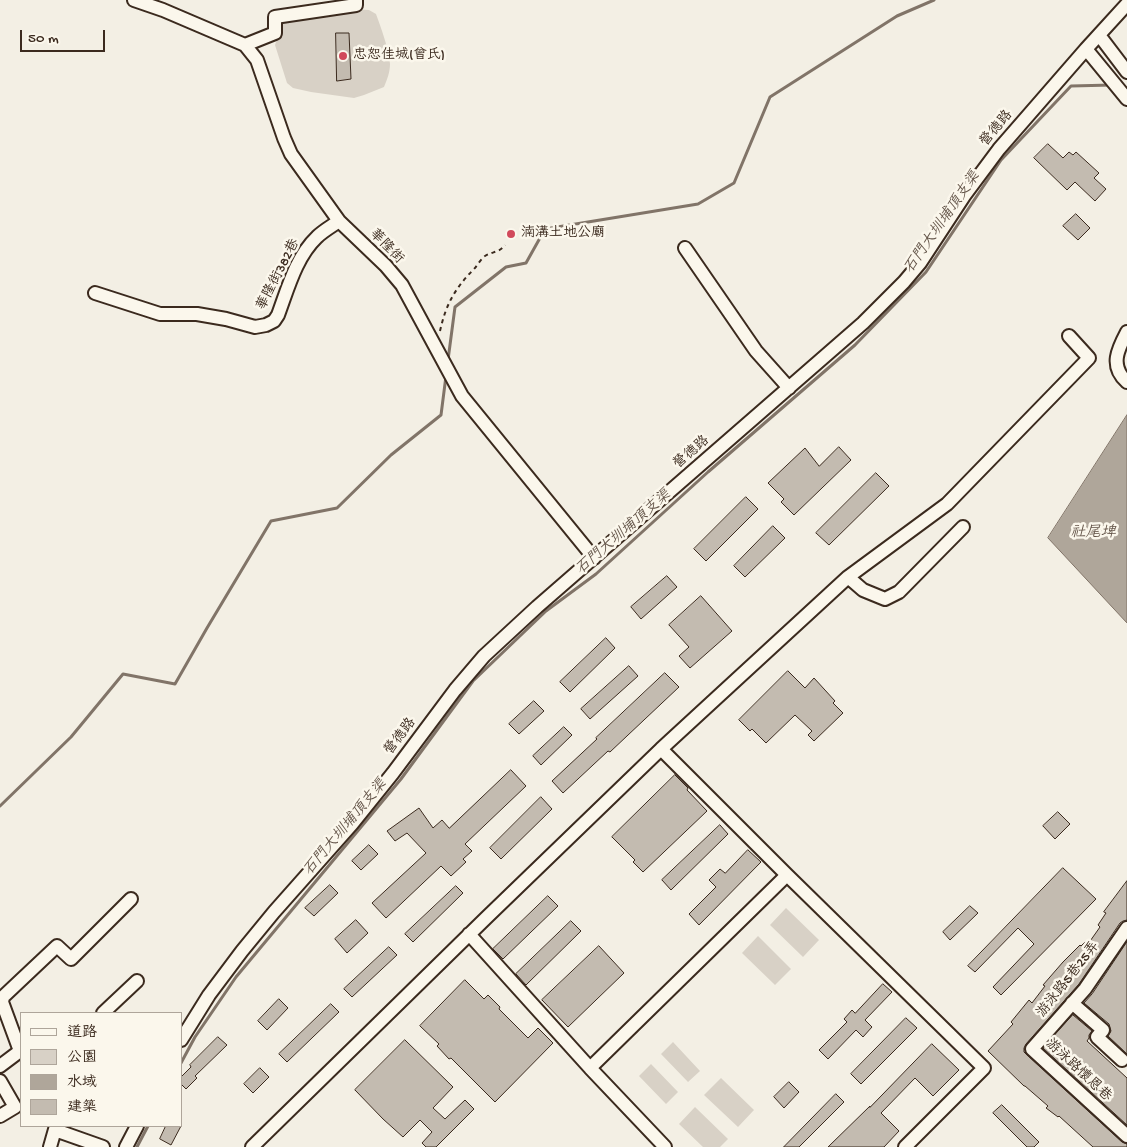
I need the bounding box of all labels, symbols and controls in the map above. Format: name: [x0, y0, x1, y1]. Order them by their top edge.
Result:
scale bar: [22, 20, 108, 52]
text: 50 m: [28, 30, 59, 48]
place label: 忠恕佳城(曾氏): [353, 48, 445, 64]
marker: 忠恕佳城(曾氏): [337, 50, 349, 62]
street label: 營德路: [977, 108, 1017, 150]
water label: 石門大圳埔頂支渠: [901, 169, 985, 277]
street label: 華隆街: [365, 226, 407, 268]
place label: 湳溝土地公廟: [521, 226, 605, 242]
marker: 湳溝土地公廟: [505, 228, 517, 240]
street label: 華隆街382巷: [254, 237, 304, 313]
street label: 營德路: [671, 433, 713, 473]
water label: 石門大圳埔頂支渠: [573, 487, 675, 579]
water label: 社尾埤: [1071, 525, 1115, 543]
street label: 營德路: [382, 715, 420, 759]
water label: 石門大圳埔頂支渠: [301, 776, 391, 880]
street label: 游泳路5巷25弄: [1034, 939, 1104, 1021]
legend: [20, 1012, 182, 1127]
text: 道路: [67, 1024, 97, 1042]
street label: 游泳路懷恩巷: [1042, 1036, 1114, 1106]
text: 公園: [67, 1049, 97, 1067]
text: 水域: [67, 1074, 97, 1092]
text: 建築: [67, 1099, 97, 1117]

